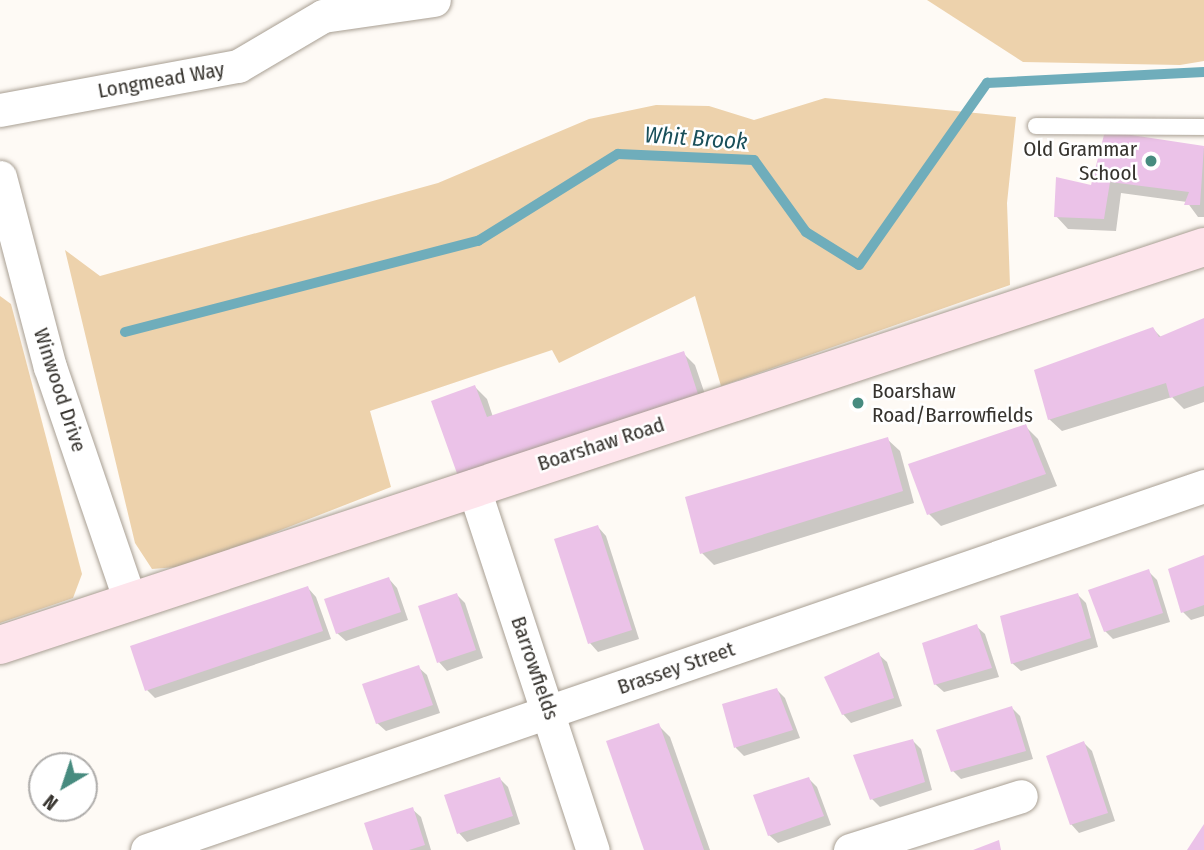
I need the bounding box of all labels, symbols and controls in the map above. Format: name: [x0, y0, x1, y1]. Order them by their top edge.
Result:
street label: Longmead Way: [96, 56, 226, 104]
water label: Whit Brook: [644, 121, 748, 155]
place label: Old Grammar School: [1023, 136, 1137, 186]
marker: Old Grammar School: [1143, 153, 1159, 169]
street label: Winwood Drive: [28, 325, 92, 455]
place label: Boarshaw Road/Barrowfields: [872, 378, 1033, 428]
marker: Boarshaw Road/Barrowfields: [850, 395, 866, 411]
street label: Boarshaw Road: [534, 412, 668, 476]
street label: Barrowfields: [506, 613, 564, 723]
street label: Brassey Street: [614, 636, 738, 700]
north arrow: [28, 752, 98, 822]
text: N: [39, 790, 62, 815]

